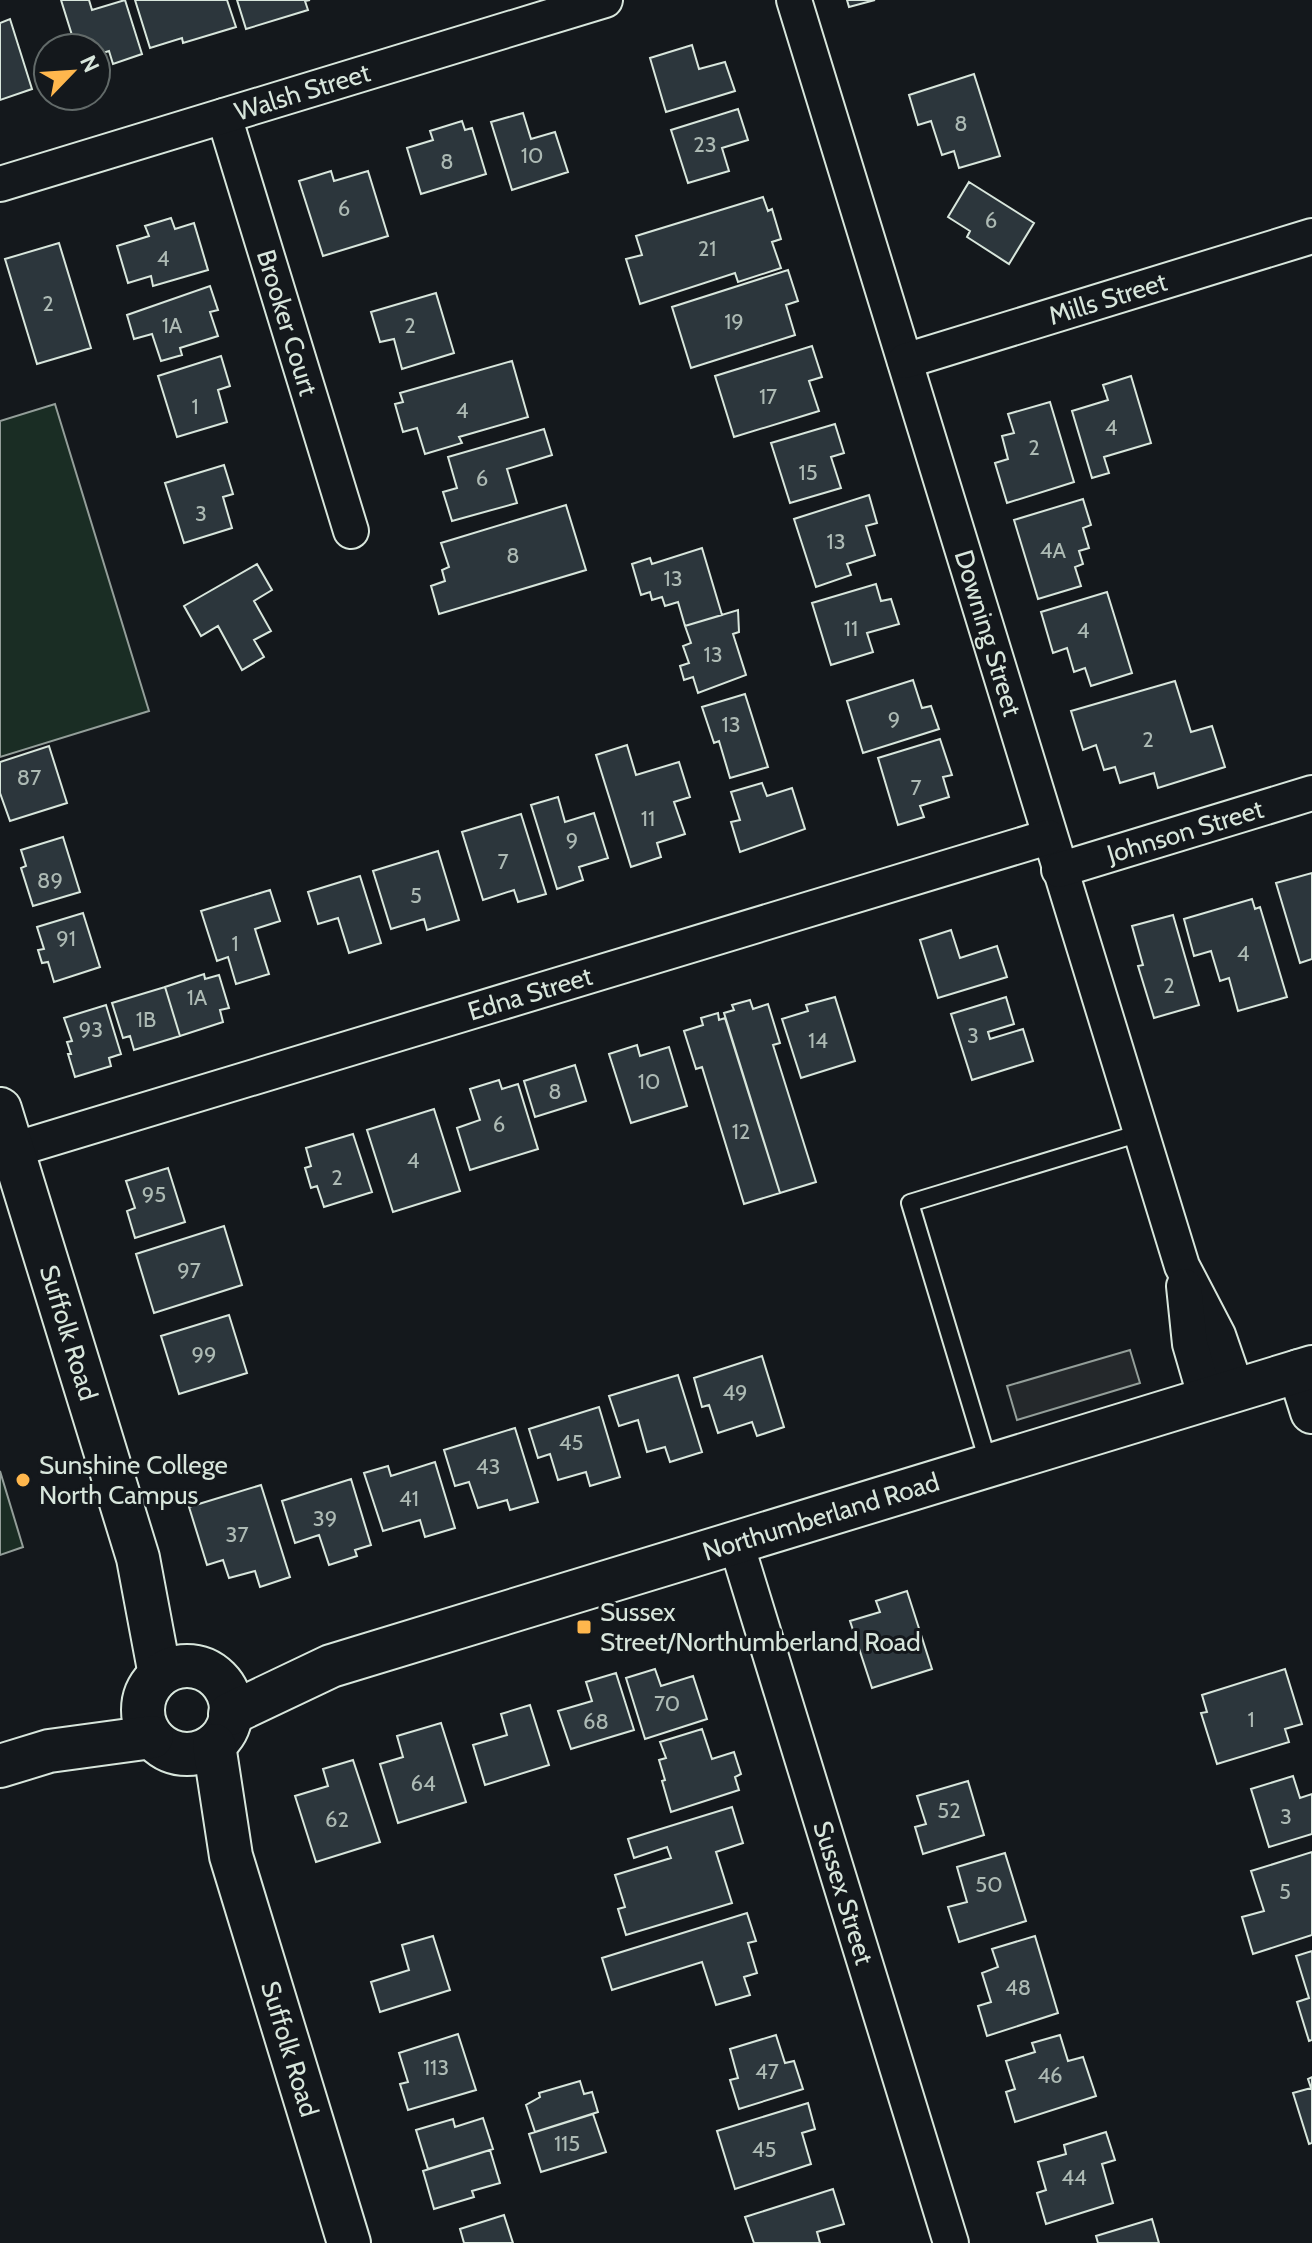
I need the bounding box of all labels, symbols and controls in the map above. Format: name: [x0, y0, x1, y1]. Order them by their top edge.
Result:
north arrow: [32, 32, 112, 112]
text: N: [74, 51, 105, 77]
street label: Walsh Street: [231, 56, 374, 128]
house number: 8: [954, 110, 968, 137]
house number: 23: [693, 131, 717, 158]
house number: 10: [521, 142, 543, 169]
house number: 8: [440, 148, 454, 175]
house number: 6: [338, 195, 350, 222]
house number: 6: [985, 207, 997, 234]
house number: 21: [698, 235, 716, 262]
house number: 4: [157, 245, 170, 272]
street label: Brooker Court: [250, 246, 325, 400]
street label: Mills Street: [1045, 265, 1171, 332]
house number: 2: [42, 290, 54, 317]
house number: 19: [724, 308, 744, 335]
house number: 1A: [162, 312, 183, 339]
house number: 2: [404, 312, 416, 339]
house number: 17: [759, 383, 777, 410]
house number: 1: [191, 393, 199, 420]
house number: 4: [456, 397, 469, 424]
house number: 4: [1105, 414, 1118, 441]
house number: 2: [1028, 434, 1040, 461]
house number: 15: [798, 459, 818, 486]
house number: 6: [476, 465, 488, 492]
house number: 3: [195, 500, 207, 527]
house number: 13: [826, 528, 846, 555]
house number: 4A: [1040, 537, 1067, 564]
house number: 8: [506, 542, 520, 569]
street label: Downing Street: [947, 546, 1029, 720]
house number: 13: [663, 565, 683, 592]
house number: 11: [844, 615, 858, 642]
house number: 4: [1077, 617, 1090, 644]
house number: 13: [703, 641, 723, 668]
house number: 9: [888, 706, 900, 733]
house number: 13: [721, 711, 741, 738]
house number: 2: [1142, 726, 1154, 753]
house number: 87: [17, 764, 41, 791]
house number: 7: [910, 774, 922, 801]
street label: Johnson Street: [1102, 793, 1267, 871]
house number: 11: [641, 805, 655, 832]
house number: 9: [566, 827, 578, 854]
house number: 7: [497, 848, 509, 875]
house number: 89: [37, 867, 63, 894]
house number: 5: [410, 882, 422, 909]
house number: 91: [56, 925, 76, 952]
house number: 1: [231, 930, 239, 957]
house number: 4: [1237, 940, 1250, 967]
street label: Edna Street: [464, 960, 596, 1028]
house number: 2: [1163, 972, 1175, 999]
house number: 1A: [187, 984, 208, 1011]
house number: 1B: [136, 1006, 156, 1033]
house number: 93: [79, 1016, 103, 1043]
house number: 3: [967, 1022, 979, 1049]
house number: 14: [808, 1027, 828, 1054]
house number: 10: [638, 1068, 660, 1095]
house number: 8: [548, 1078, 562, 1105]
house number: 6: [493, 1111, 505, 1138]
house number: 12: [732, 1118, 750, 1145]
house number: 4: [407, 1147, 420, 1174]
house number: 2: [331, 1164, 343, 1191]
house number: 95: [142, 1181, 166, 1208]
house number: 97: [177, 1257, 201, 1284]
street label: Suffolk Road: [33, 1261, 105, 1404]
house number: 99: [192, 1341, 217, 1368]
house number: 49: [722, 1379, 748, 1406]
house number: 45: [559, 1429, 583, 1456]
place label: Sunshine College North Campus: [39, 1449, 228, 1511]
house number: 43: [476, 1453, 500, 1480]
street label: Northumberland Road: [699, 1466, 943, 1568]
marker: Sunshine College North Campus: [14, 1471, 32, 1489]
house number: 41: [399, 1485, 419, 1512]
house number: 39: [313, 1505, 337, 1532]
house number: 37: [226, 1521, 248, 1548]
place label: Sussex Street/Northumberland Road: [600, 1596, 921, 1658]
marker: Sussex Street/Northumberland Road: [575, 1618, 593, 1636]
house number: 70: [654, 1690, 680, 1717]
house number: 1: [1247, 1706, 1255, 1733]
house number: 68: [583, 1708, 609, 1735]
house number: 64: [410, 1770, 436, 1797]
house number: 52: [937, 1797, 961, 1824]
house number: 3: [1280, 1803, 1292, 1830]
house number: 62: [325, 1806, 349, 1833]
street label: Sussex Street: [806, 1817, 881, 1969]
house number: 50: [975, 1871, 1003, 1898]
house number: 5: [1279, 1878, 1291, 1905]
house number: 48: [1005, 1974, 1031, 2001]
street label: Suffolk Road: [254, 1977, 326, 2121]
house number: 113: [423, 2054, 449, 2081]
house number: 47: [755, 2058, 779, 2085]
house number: 46: [1037, 2062, 1063, 2089]
house number: 115: [554, 2130, 580, 2157]
house number: 45: [752, 2136, 776, 2163]
house number: 44: [1061, 2164, 1087, 2191]

